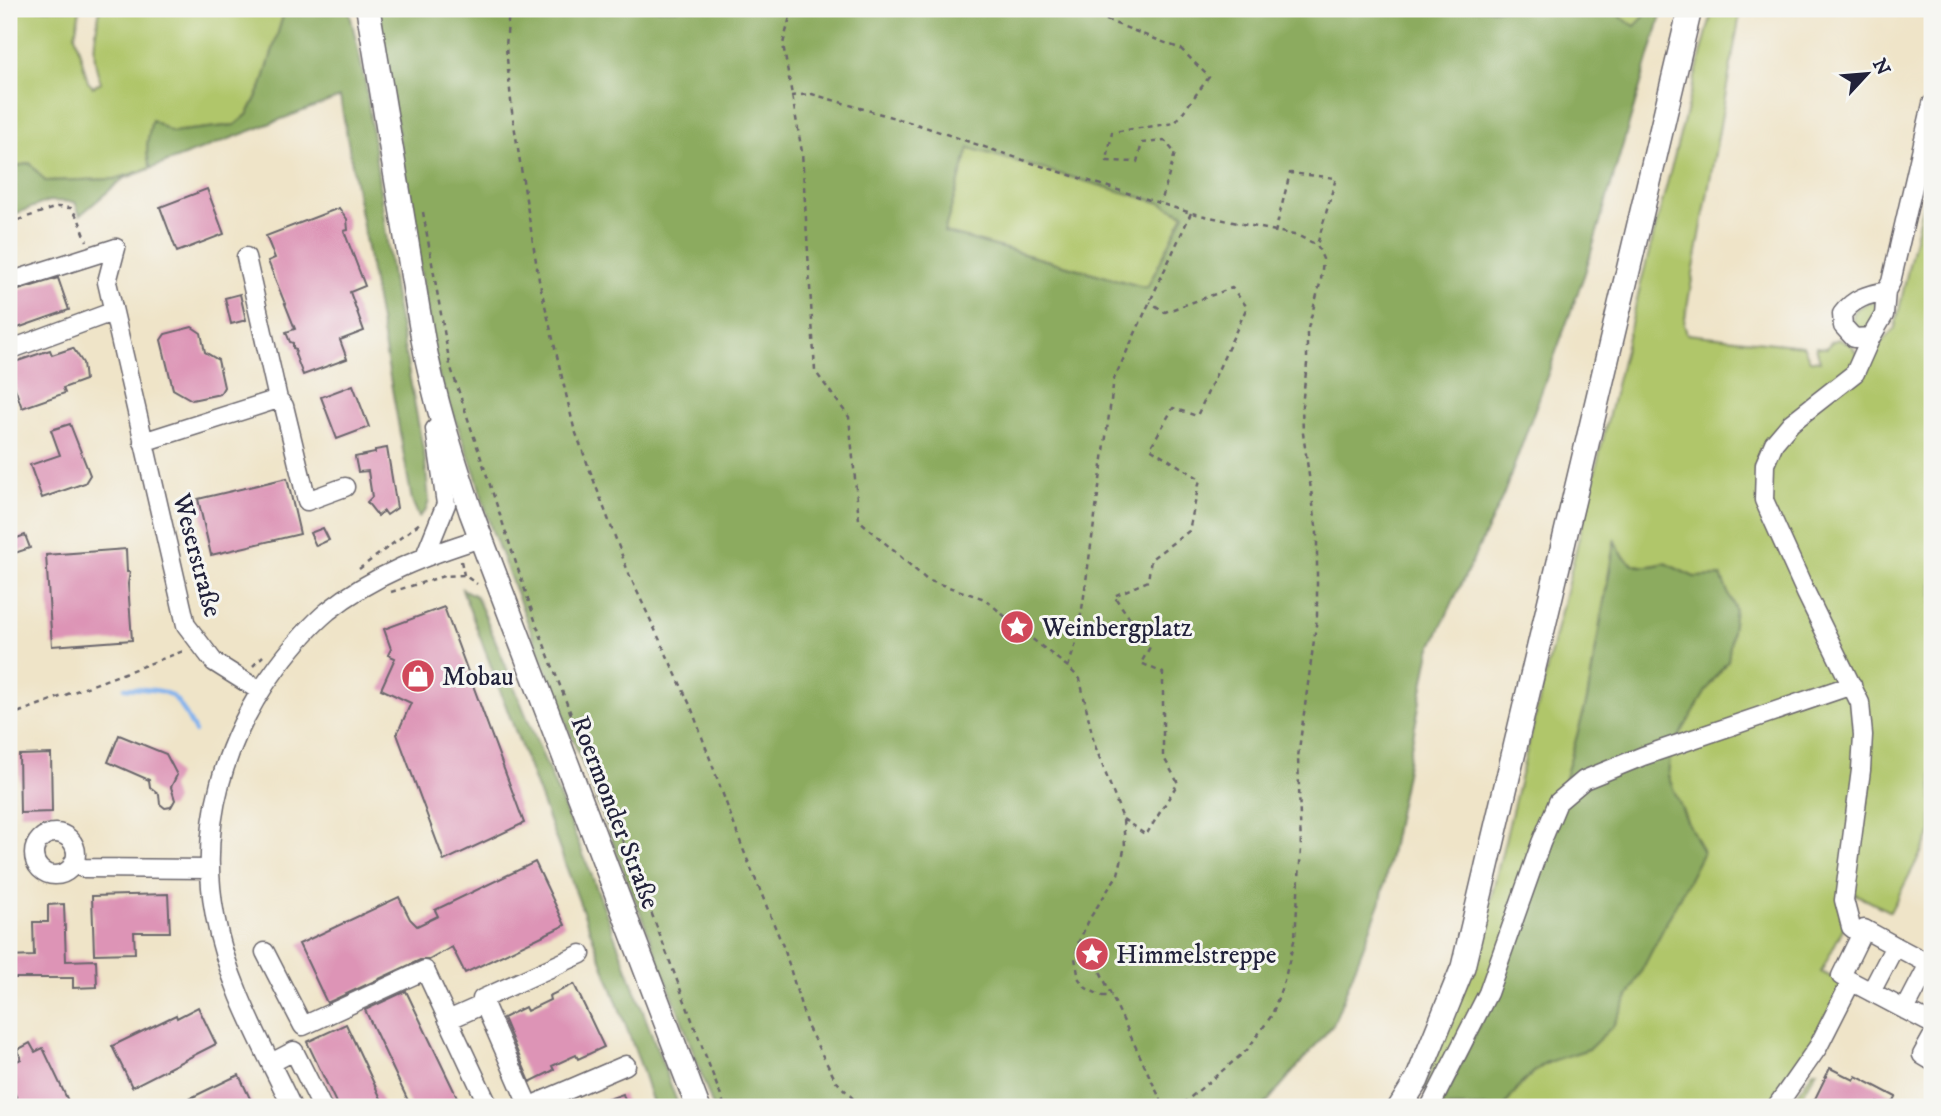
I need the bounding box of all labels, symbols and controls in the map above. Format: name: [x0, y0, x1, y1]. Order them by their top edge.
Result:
north arrow: [1832, 38, 1902, 108]
text: N: [1867, 55, 1895, 80]
street label: Weserstraße: [164, 489, 229, 621]
place icon: Weinbergplatz: [998, 608, 1036, 646]
place label: Weinbergplatz: [1041, 612, 1192, 645]
shop icon: Mobau: [399, 657, 437, 695]
place label: Mobau: [442, 661, 514, 694]
street label: Roermonder Straße: [563, 711, 667, 914]
place icon: Himmelstreppe: [1073, 935, 1111, 973]
place label: Himmelstreppe: [1116, 939, 1276, 972]

